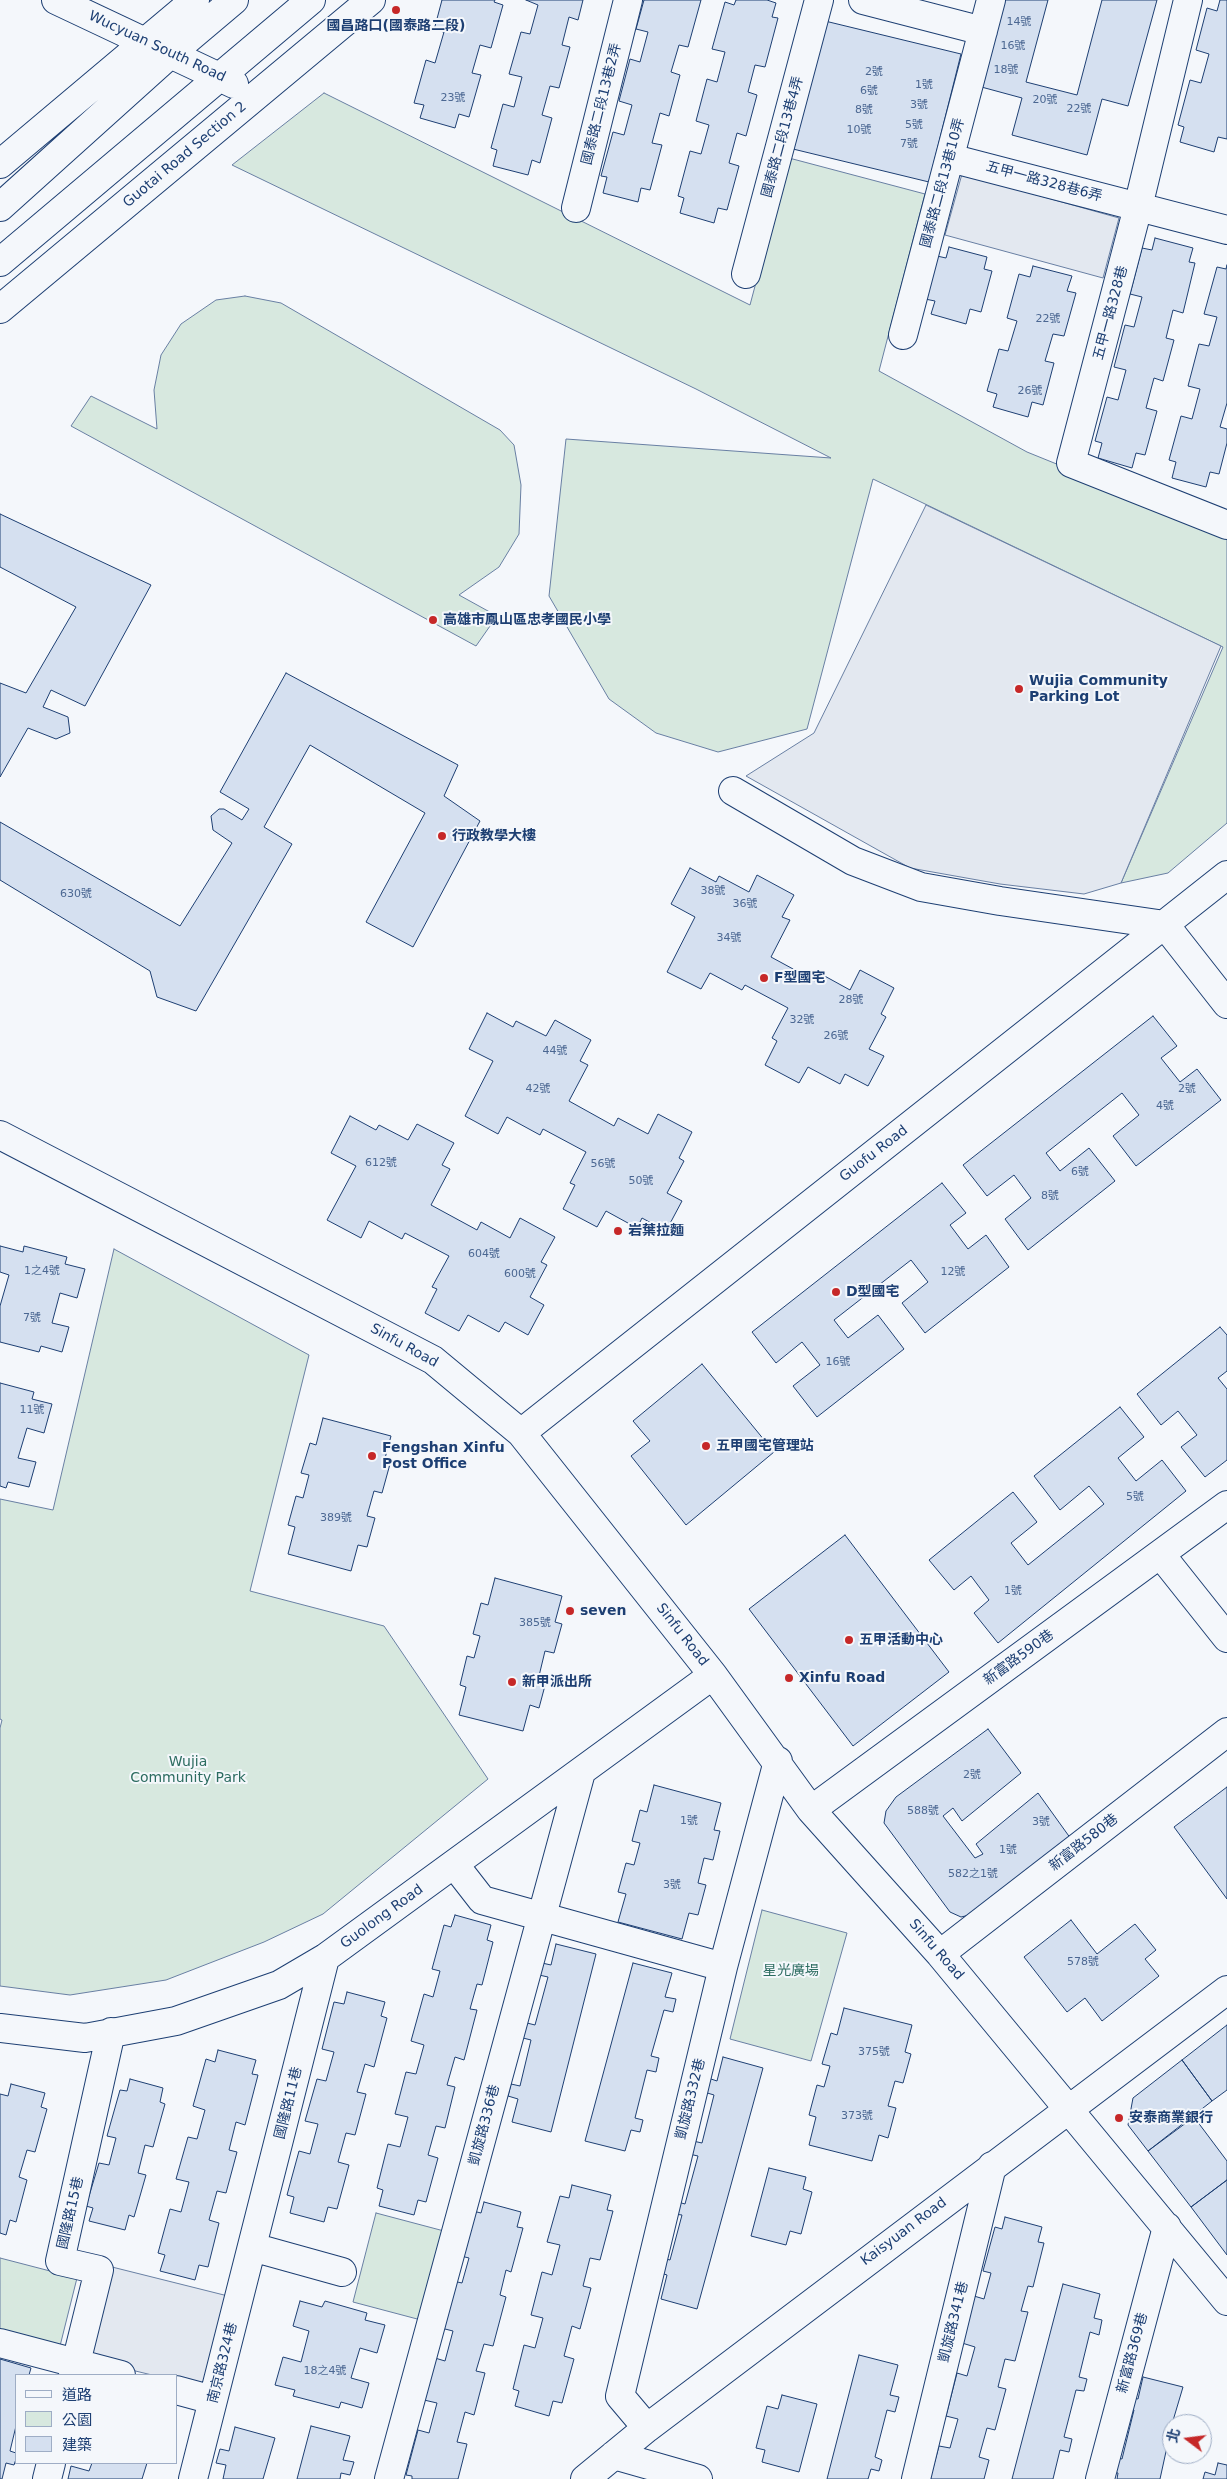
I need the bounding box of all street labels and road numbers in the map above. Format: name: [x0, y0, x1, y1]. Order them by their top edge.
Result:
street label: Wucyuan South Road: [86, 8, 228, 86]
street label: 國泰路二段13巷2弄: [579, 41, 625, 167]
street label: 國泰路二段13巷4弄: [759, 75, 807, 199]
street label: Guotai Road Section 2: [120, 99, 250, 211]
street label: 國泰路二段13巷10弄: [918, 116, 968, 250]
street label: 五甲一路328巷6弄: [984, 158, 1104, 206]
street label: 五甲一路328巷: [1090, 264, 1132, 362]
street label: Guofu Road: [837, 1122, 911, 1186]
street label: Sinfu Road: [367, 1320, 441, 1372]
street label: Sinfu Road: [652, 1600, 712, 1670]
street label: 新富路590巷: [981, 1627, 1057, 1689]
street label: 新富路580巷: [1046, 1811, 1122, 1875]
street label: Guolong Road: [337, 1881, 427, 1953]
street label: Sinfu Road: [905, 1916, 967, 1984]
street label: 凱旋路332巷: [673, 2057, 709, 2141]
street label: 國隆路11巷: [272, 2065, 306, 2141]
street label: 凱旋路336巷: [466, 2083, 504, 2167]
street label: 國隆路15巷: [55, 2175, 87, 2251]
street label: Kaisyuan Road: [858, 2194, 950, 2270]
street label: 凱旋路341巷: [936, 2280, 972, 2364]
street label: 新富路369巷: [1114, 2311, 1152, 2395]
street label: 南京路324巷: [205, 2321, 241, 2405]

